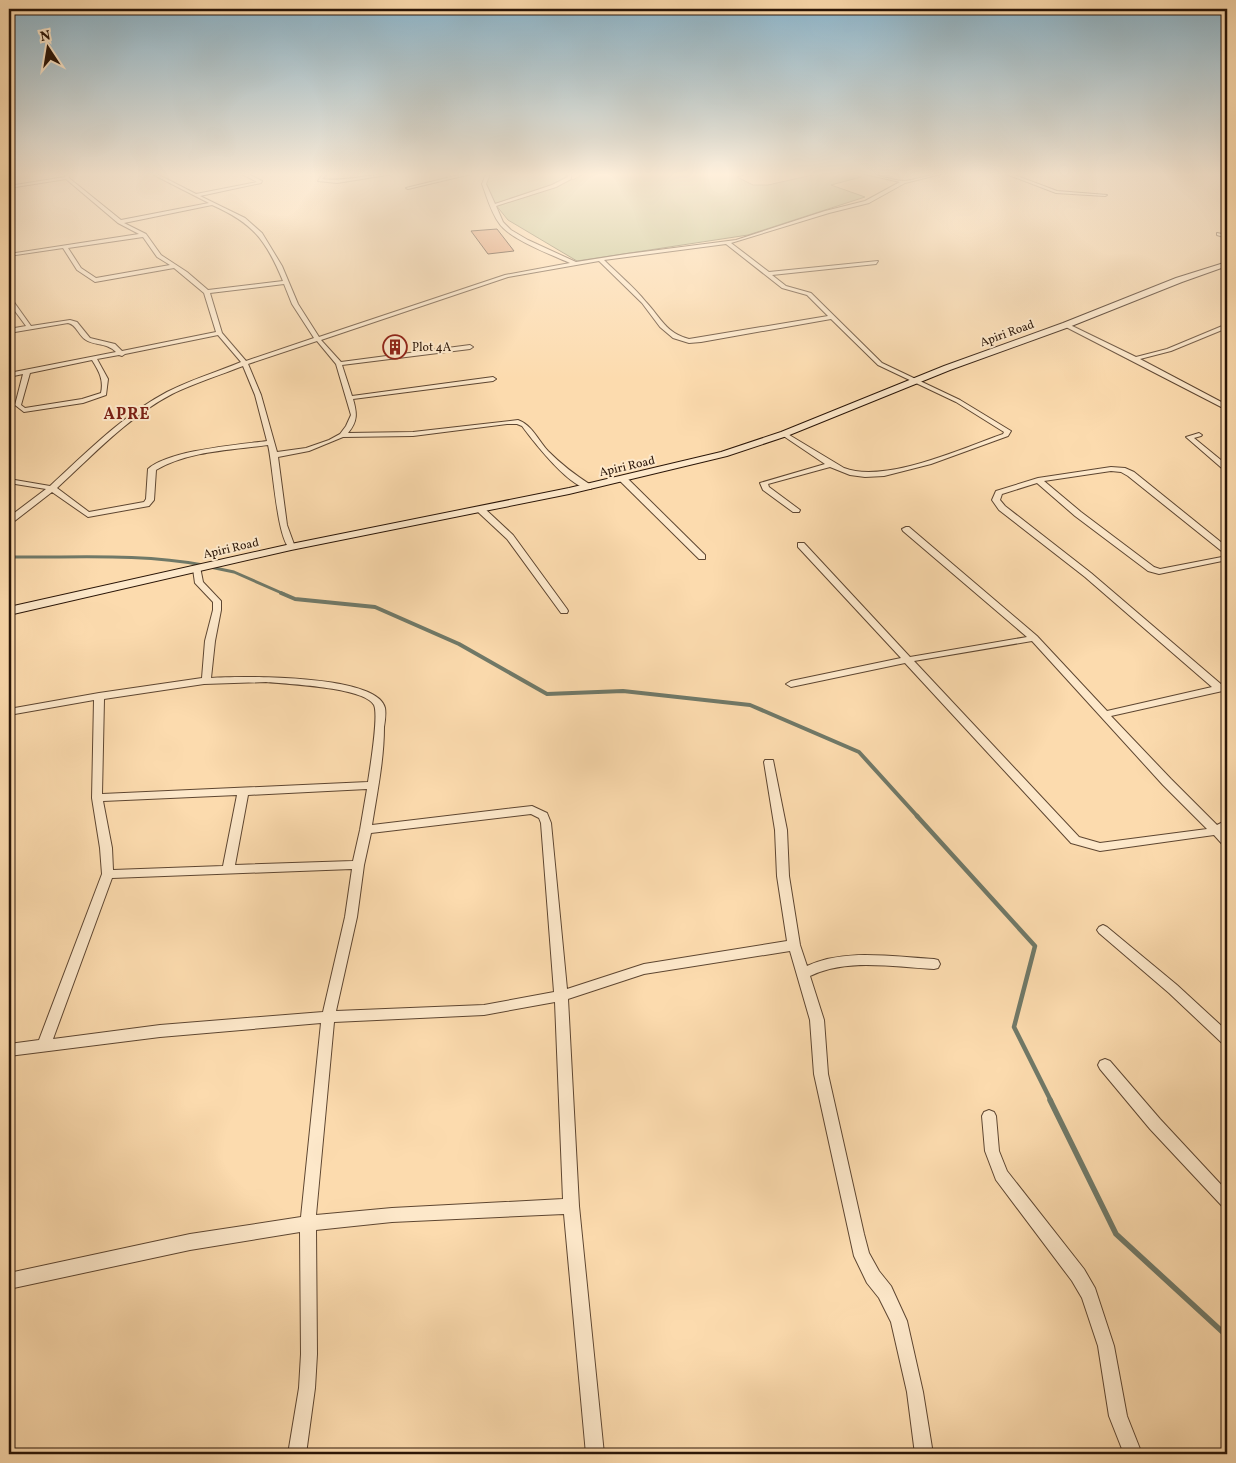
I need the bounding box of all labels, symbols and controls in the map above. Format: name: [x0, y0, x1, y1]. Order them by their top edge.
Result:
north arrow: [22, 22, 72, 72]
text: N: [39, 26, 53, 47]
street label: Apiri Road: [978, 317, 1037, 351]
building icon: Plot 4A: [382, 334, 408, 360]
place label: Plot 4A: [412, 340, 452, 356]
district label: APRE: [104, 404, 150, 426]
street label: Apiri Road: [598, 453, 657, 481]
street label: Apiri Road: [202, 535, 261, 563]

